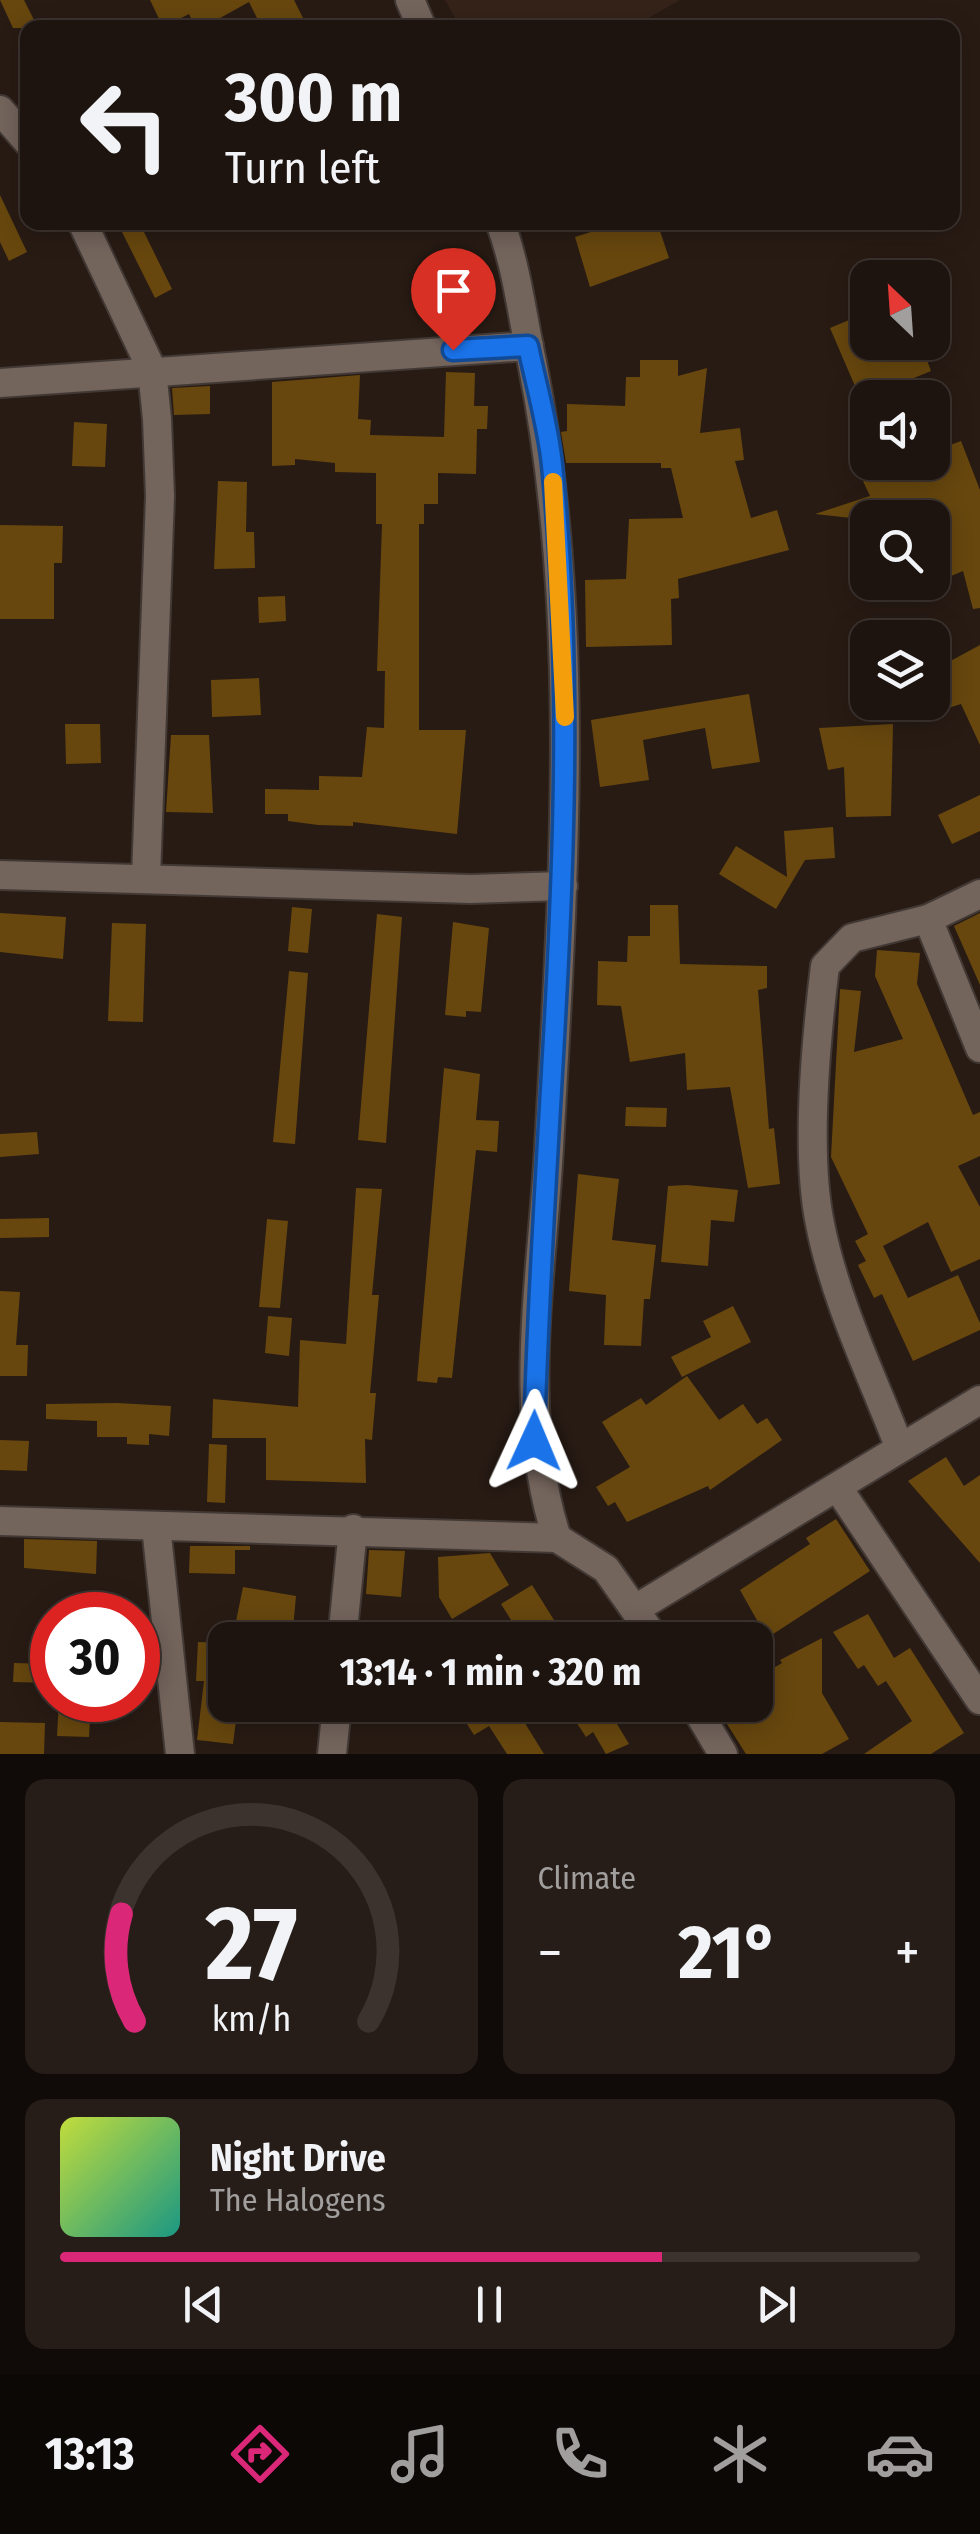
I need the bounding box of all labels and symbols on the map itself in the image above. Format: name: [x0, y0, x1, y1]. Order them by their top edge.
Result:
pin: [411, 248, 496, 351]
north arrow: [850, 260, 950, 360]
position arrow: [482, 1389, 586, 1493]
speed limit sign: 30: [30, 1592, 160, 1722]

